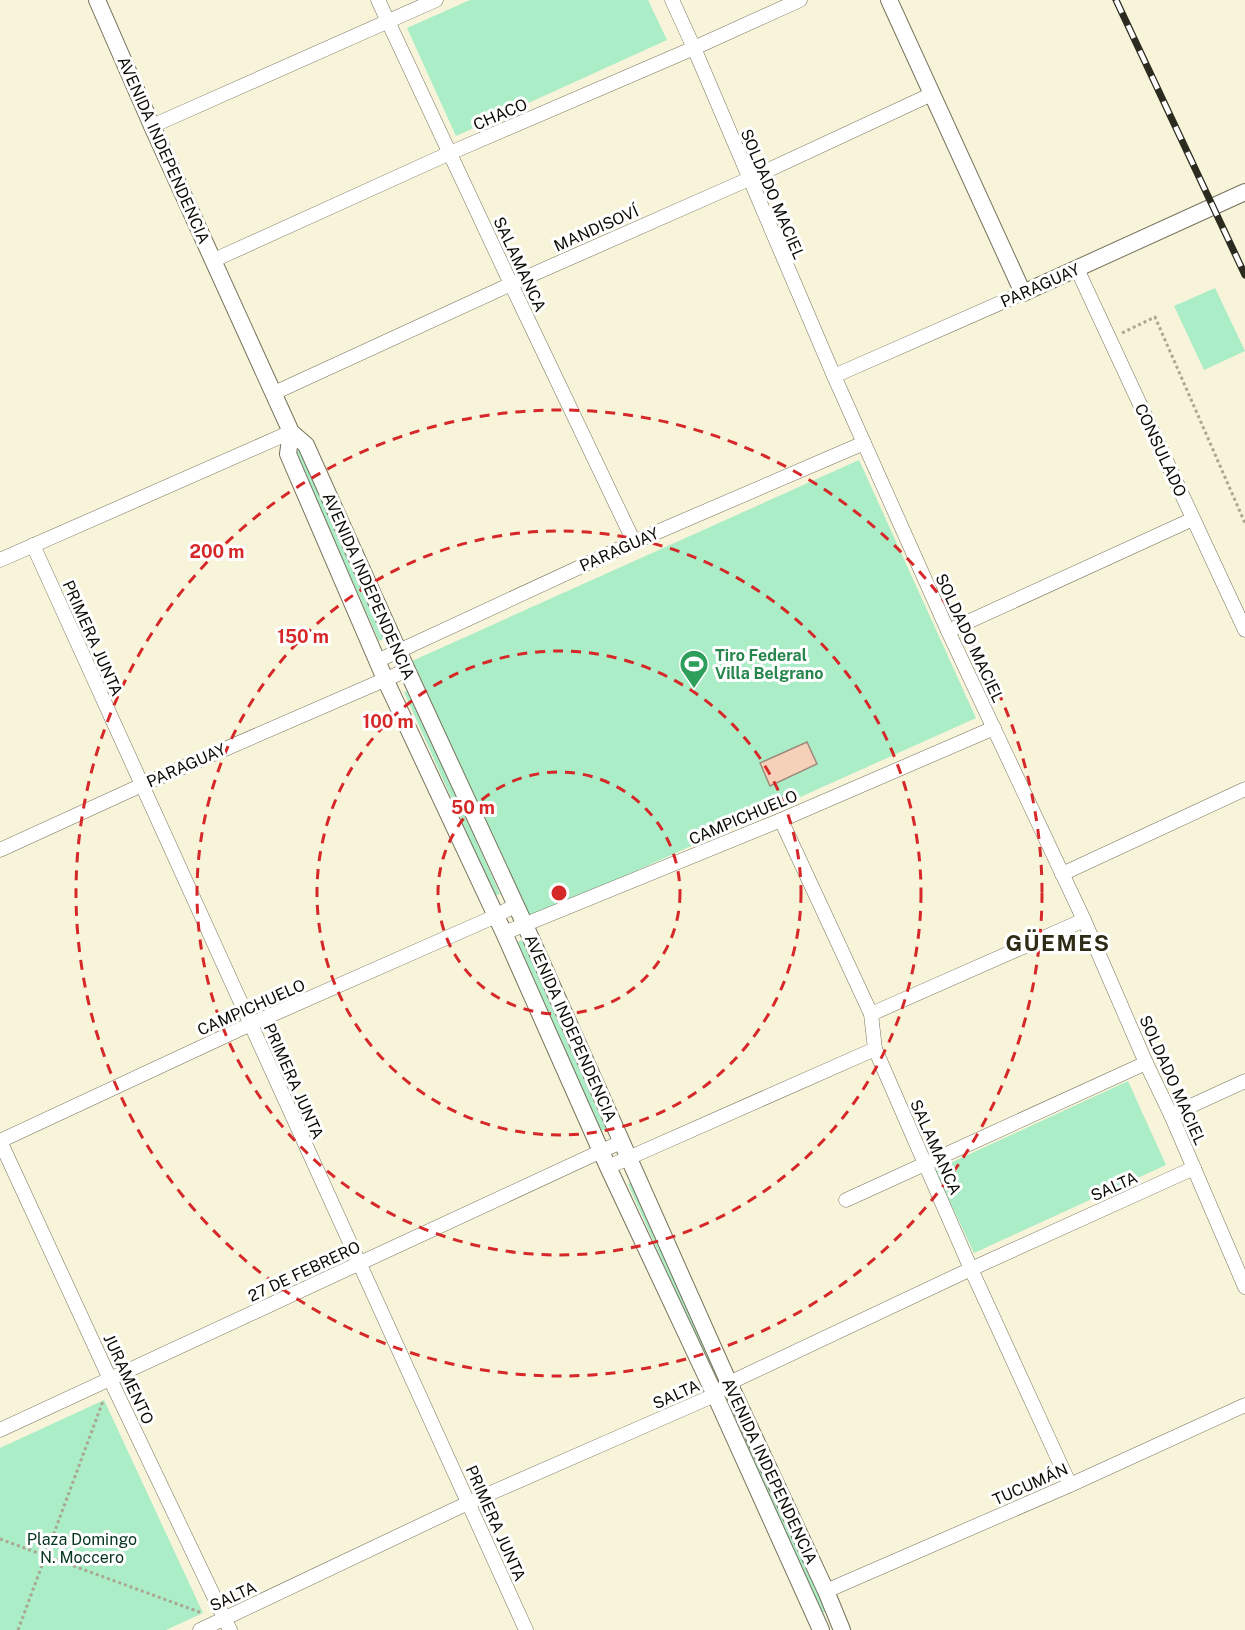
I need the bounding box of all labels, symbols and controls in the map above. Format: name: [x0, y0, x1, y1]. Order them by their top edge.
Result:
street label: AVENIDA INDEPENDENCIA: [114, 54, 213, 247]
street label: CHACO: [470, 95, 530, 134]
street label: SOLDADO MACIEL: [736, 126, 809, 262]
street label: MANDISOVÍ: [551, 200, 642, 256]
street label: SALAMANCA: [489, 214, 550, 315]
street label: PARAGUAY: [998, 259, 1083, 311]
street label: CONSULADO: [1131, 401, 1190, 500]
street label: AVENIDA INDEPENDENCIA: [319, 490, 418, 683]
street label: PARAGUAY: [577, 523, 662, 575]
text: 200 m: [190, 541, 244, 562]
street label: SOLDADO MACIEL: [931, 571, 1008, 706]
street label: PRIMERA JUNTA: [58, 577, 127, 699]
text: 150 m: [277, 626, 329, 647]
place label: Tiro Federal Villa Belgrano: [715, 646, 823, 683]
sports icon: Tiro Federal Villa Belgrano: [678, 648, 710, 690]
text: 100 m: [362, 711, 414, 732]
street label: PARAGUAY: [144, 739, 229, 791]
street label: CAMPICHUELO: [686, 786, 800, 849]
text: 50 m: [451, 797, 495, 818]
centre of rings: [549, 883, 569, 903]
district label: GÜEMES: [1005, 929, 1111, 956]
street label: AVENIDA INDEPENDENCIA: [521, 932, 620, 1125]
street label: CAMPICHUELO: [194, 975, 308, 1040]
street label: SOLDADO MACIEL: [1135, 1012, 1210, 1148]
street label: PRIMERA JUNTA: [259, 1020, 328, 1142]
street label: SALAMANCA: [906, 1097, 965, 1198]
street label: SALTA: [1088, 1168, 1140, 1205]
street label: 27 DE FEBRERO: [245, 1237, 363, 1306]
street label: JURAMENTO: [99, 1331, 158, 1427]
street label: AVENIDA INDEPENDENCIA: [718, 1375, 821, 1567]
street label: SALTA: [650, 1376, 702, 1413]
street label: TUCUMÁN: [989, 1458, 1071, 1510]
street label: PRIMERA JUNTA: [461, 1462, 530, 1584]
park label: Plaza Domingo N. Moccero: [27, 1530, 137, 1567]
street label: SALTA: [207, 1577, 259, 1615]

